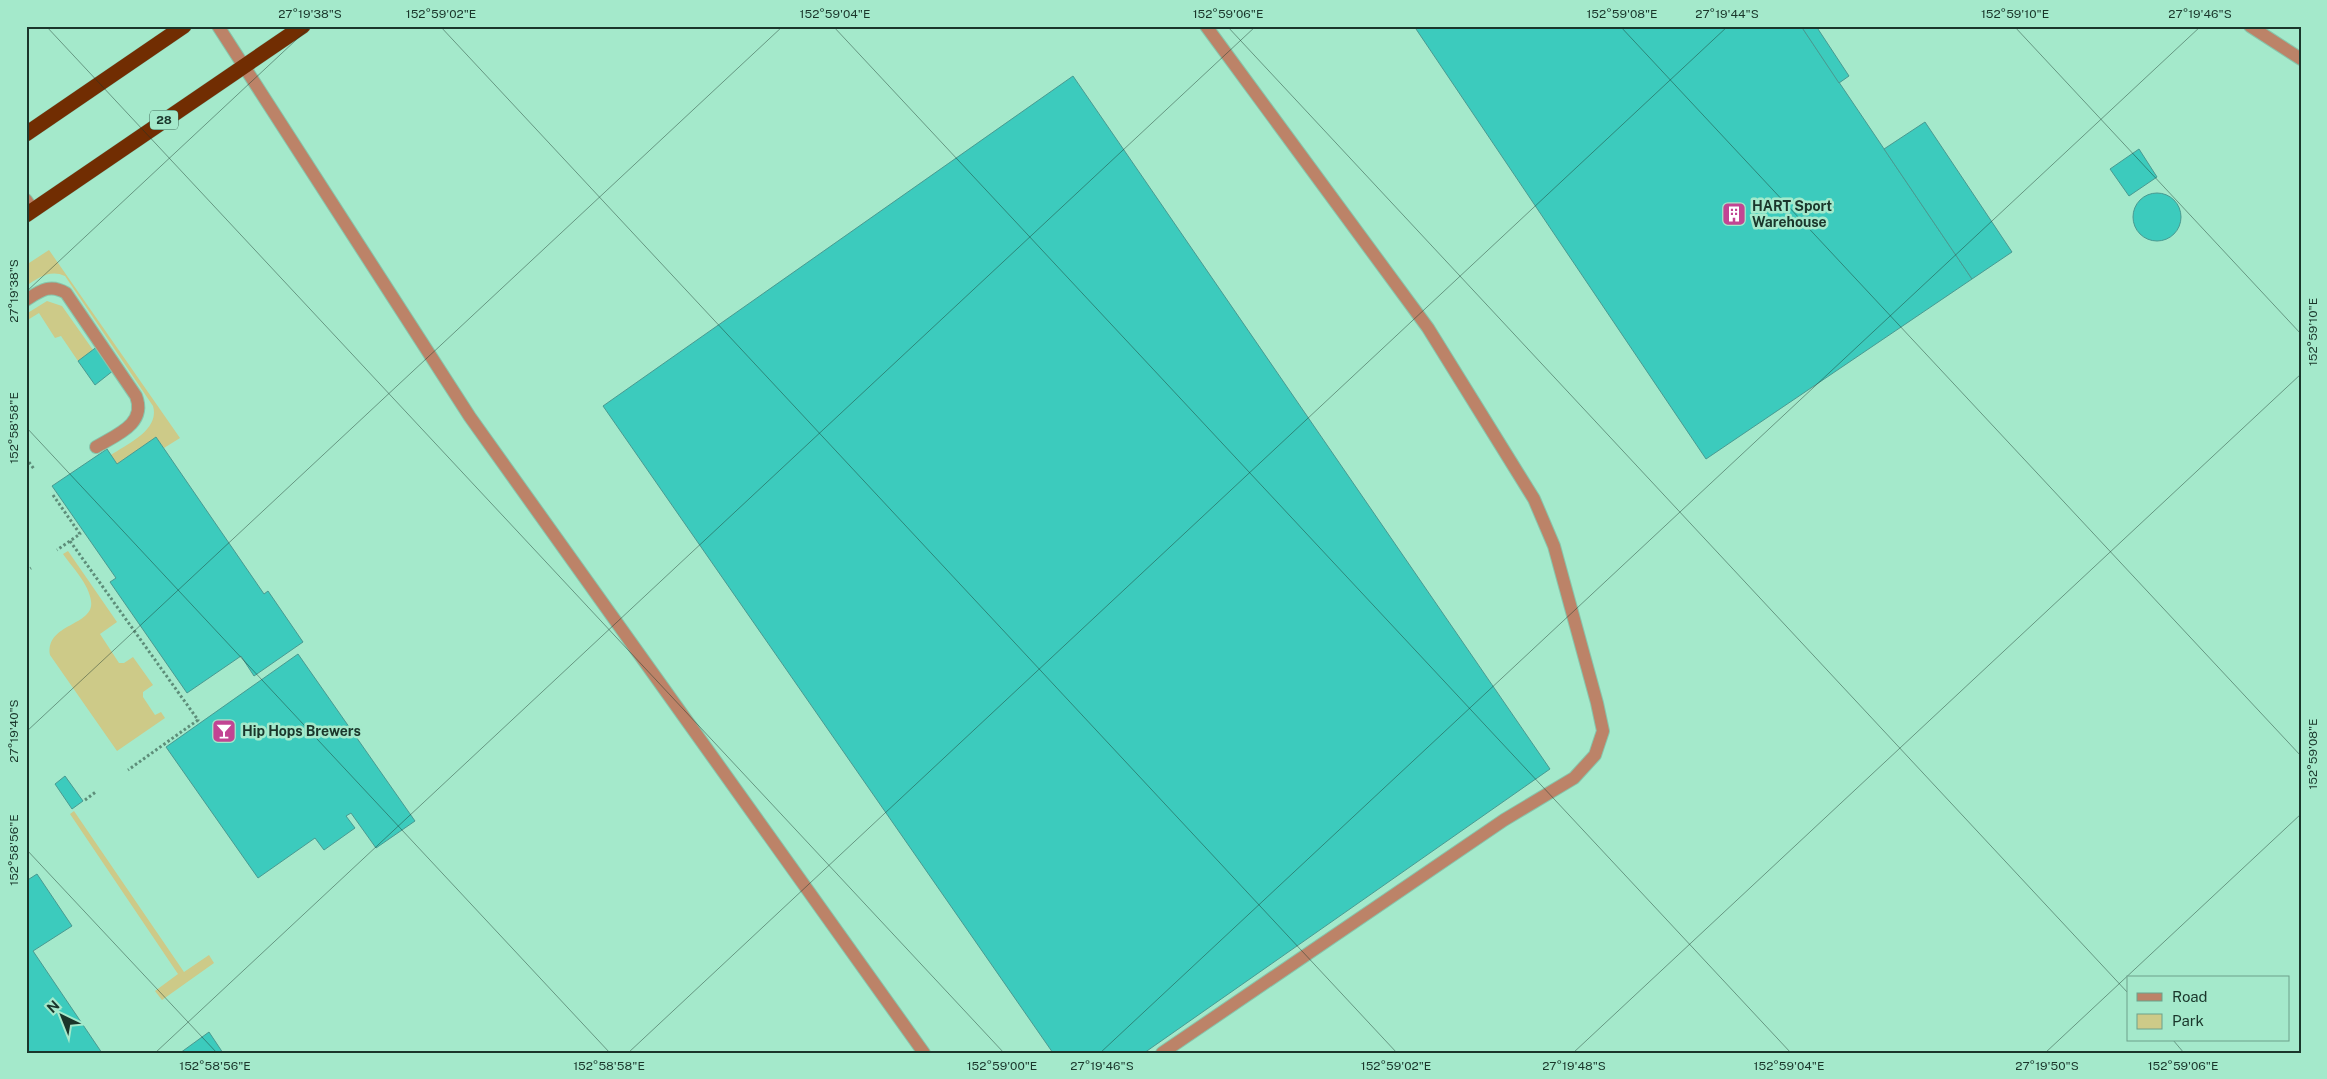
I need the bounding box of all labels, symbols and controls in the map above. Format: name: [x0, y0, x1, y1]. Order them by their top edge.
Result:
text: 27°19'38"S: [278, 7, 342, 21]
text: 152°59'02"E: [406, 7, 476, 21]
text: 152°59'04"E: [800, 7, 870, 21]
text: 152°59'06"E: [1193, 7, 1263, 21]
text: 152°59'08"E: [1586, 7, 1658, 21]
text: 27°19'44"S: [1695, 7, 1759, 21]
text: 152°59'10"E: [1981, 7, 2049, 21]
text: 27°19'46"S: [2168, 7, 2232, 21]
road number: 28: [150, 110, 178, 130]
place label: HART Sport Warehouse: [1752, 198, 1832, 230]
building icon: HART Sport Warehouse: [1721, 201, 1747, 227]
text: 27°19'38"S: [7, 259, 21, 323]
text: 152°59'10"E: [2306, 298, 2320, 366]
text: 152°58'58"E: [7, 392, 21, 464]
text: 27°19'40"S: [7, 699, 21, 763]
bar icon: Hip Hops Brewers: [211, 718, 237, 744]
text: 152°59'08"E: [2306, 718, 2320, 790]
place label: Hip Hops Brewers: [242, 723, 361, 739]
text: 152°58'56"E: [7, 814, 21, 886]
legend: [2127, 976, 2290, 1042]
text: Road: [2172, 988, 2208, 1005]
north arrow: [38, 992, 88, 1042]
text: N: [44, 997, 63, 1016]
text: Park: [2172, 1012, 2204, 1029]
text: 152°58'56"E: [179, 1059, 251, 1073]
text: 152°58'58"E: [573, 1059, 645, 1073]
text: 152°59'00"E: [967, 1059, 1037, 1073]
text: 27°19'46"S: [1070, 1059, 1134, 1073]
text: 152°59'02"E: [1361, 1059, 1431, 1073]
text: 27°19'48"S: [1542, 1059, 1606, 1073]
text: 152°59'04"E: [1754, 1059, 1824, 1073]
text: 27°19'50"S: [2015, 1059, 2079, 1073]
text: 152°59'06"E: [2148, 1059, 2218, 1073]

